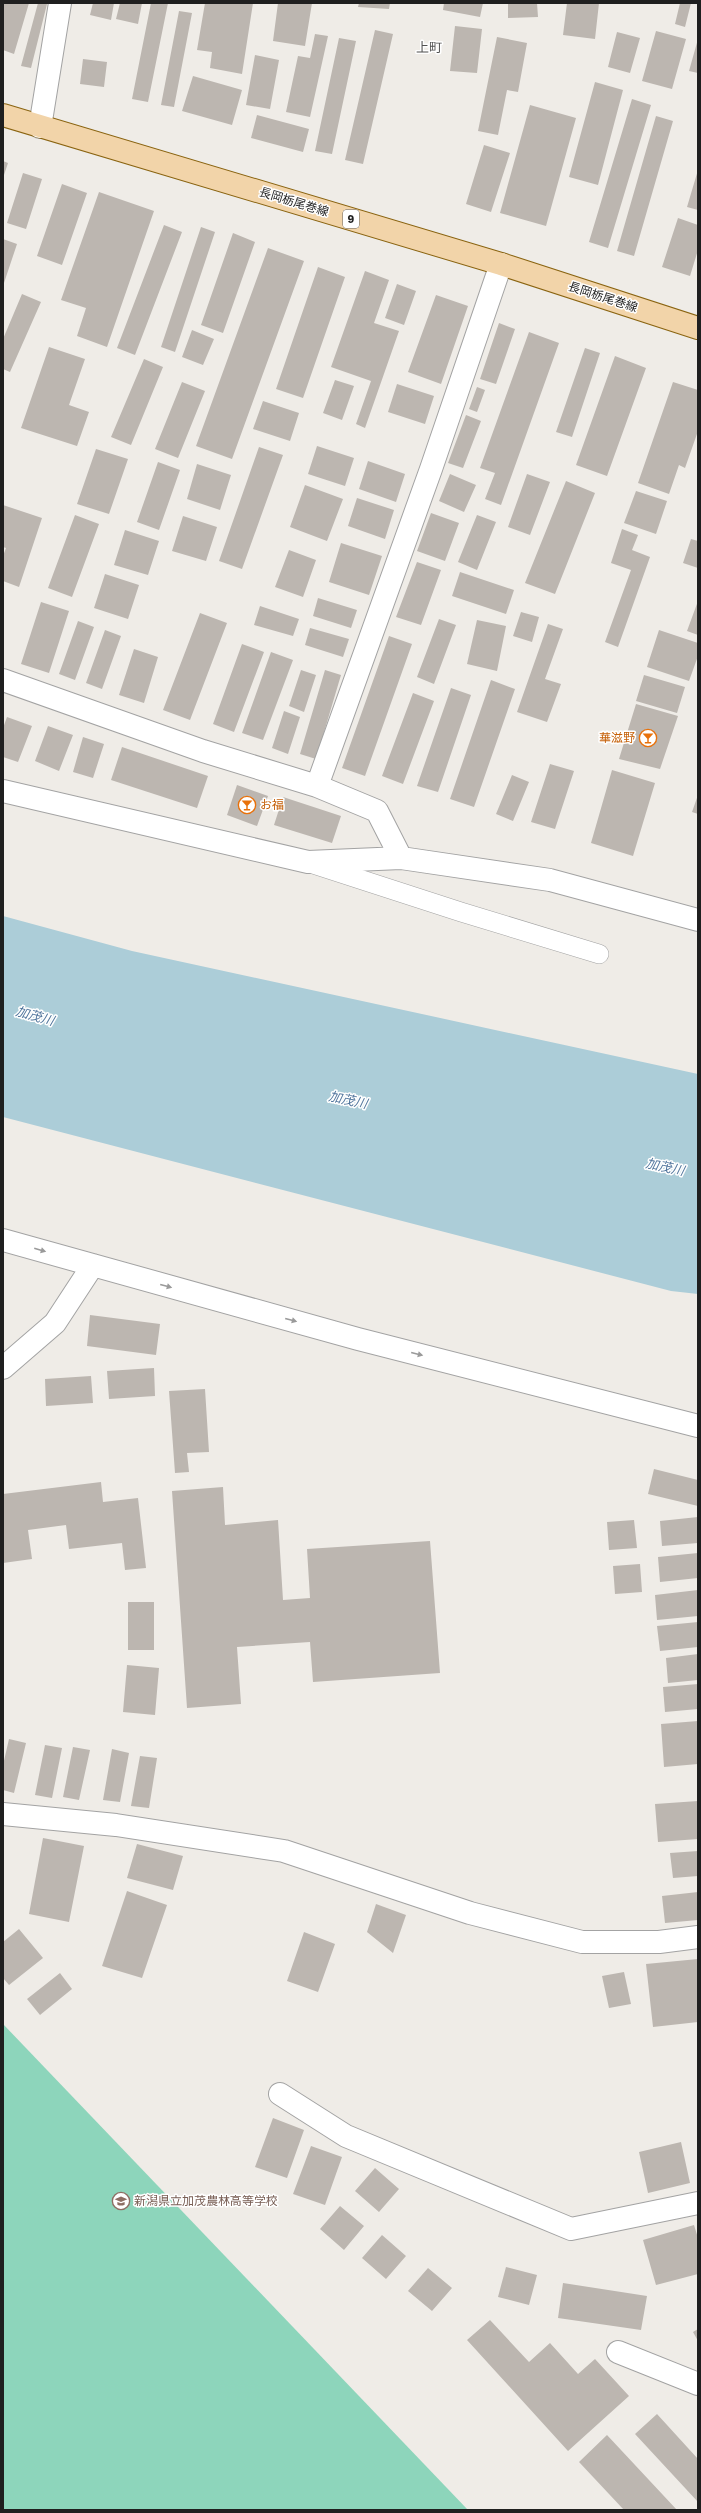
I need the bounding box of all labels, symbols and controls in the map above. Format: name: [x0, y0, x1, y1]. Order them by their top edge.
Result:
district label: 上町: [416, 40, 442, 55]
street label: 長岡栃尾巻線: [258, 185, 330, 219]
road number: 9: [343, 210, 359, 228]
street label: 長岡栃尾巻線: [567, 279, 639, 315]
bar icon: 華滋野: [638, 728, 658, 748]
place label: 華滋野: [599, 731, 635, 745]
bar icon: お福: [237, 795, 257, 815]
place label: お福: [260, 798, 284, 812]
water label: 加茂川: [14, 1003, 58, 1029]
water label: 加茂川: [327, 1089, 371, 1112]
water label: 加茂川: [644, 1156, 688, 1179]
one-way arrow: [35, 1247, 47, 1253]
one-way arrow: [159, 1283, 172, 1289]
one-way arrow: [285, 1317, 297, 1323]
one-way arrow: [410, 1351, 423, 1357]
school or university icon: 新潟県立加茂農林高等学校: [111, 2191, 131, 2211]
place label: 新潟県立加茂農林高等学校: [134, 2194, 278, 2208]

